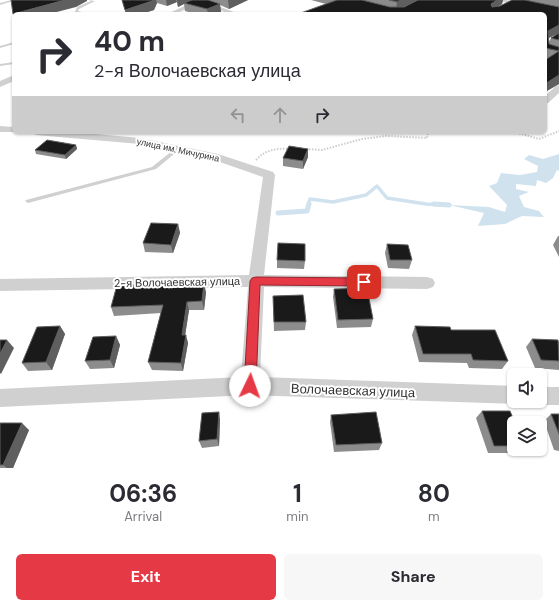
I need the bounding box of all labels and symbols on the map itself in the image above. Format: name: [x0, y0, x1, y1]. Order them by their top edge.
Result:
street label: улица им. Мичурина: [136, 135, 220, 165]
pin: [347, 265, 381, 299]
street label: 2-я Волочаевская улица: [114, 274, 241, 290]
position arrow: [229, 365, 271, 407]
street label: Волочаевская улица: [291, 380, 416, 401]

